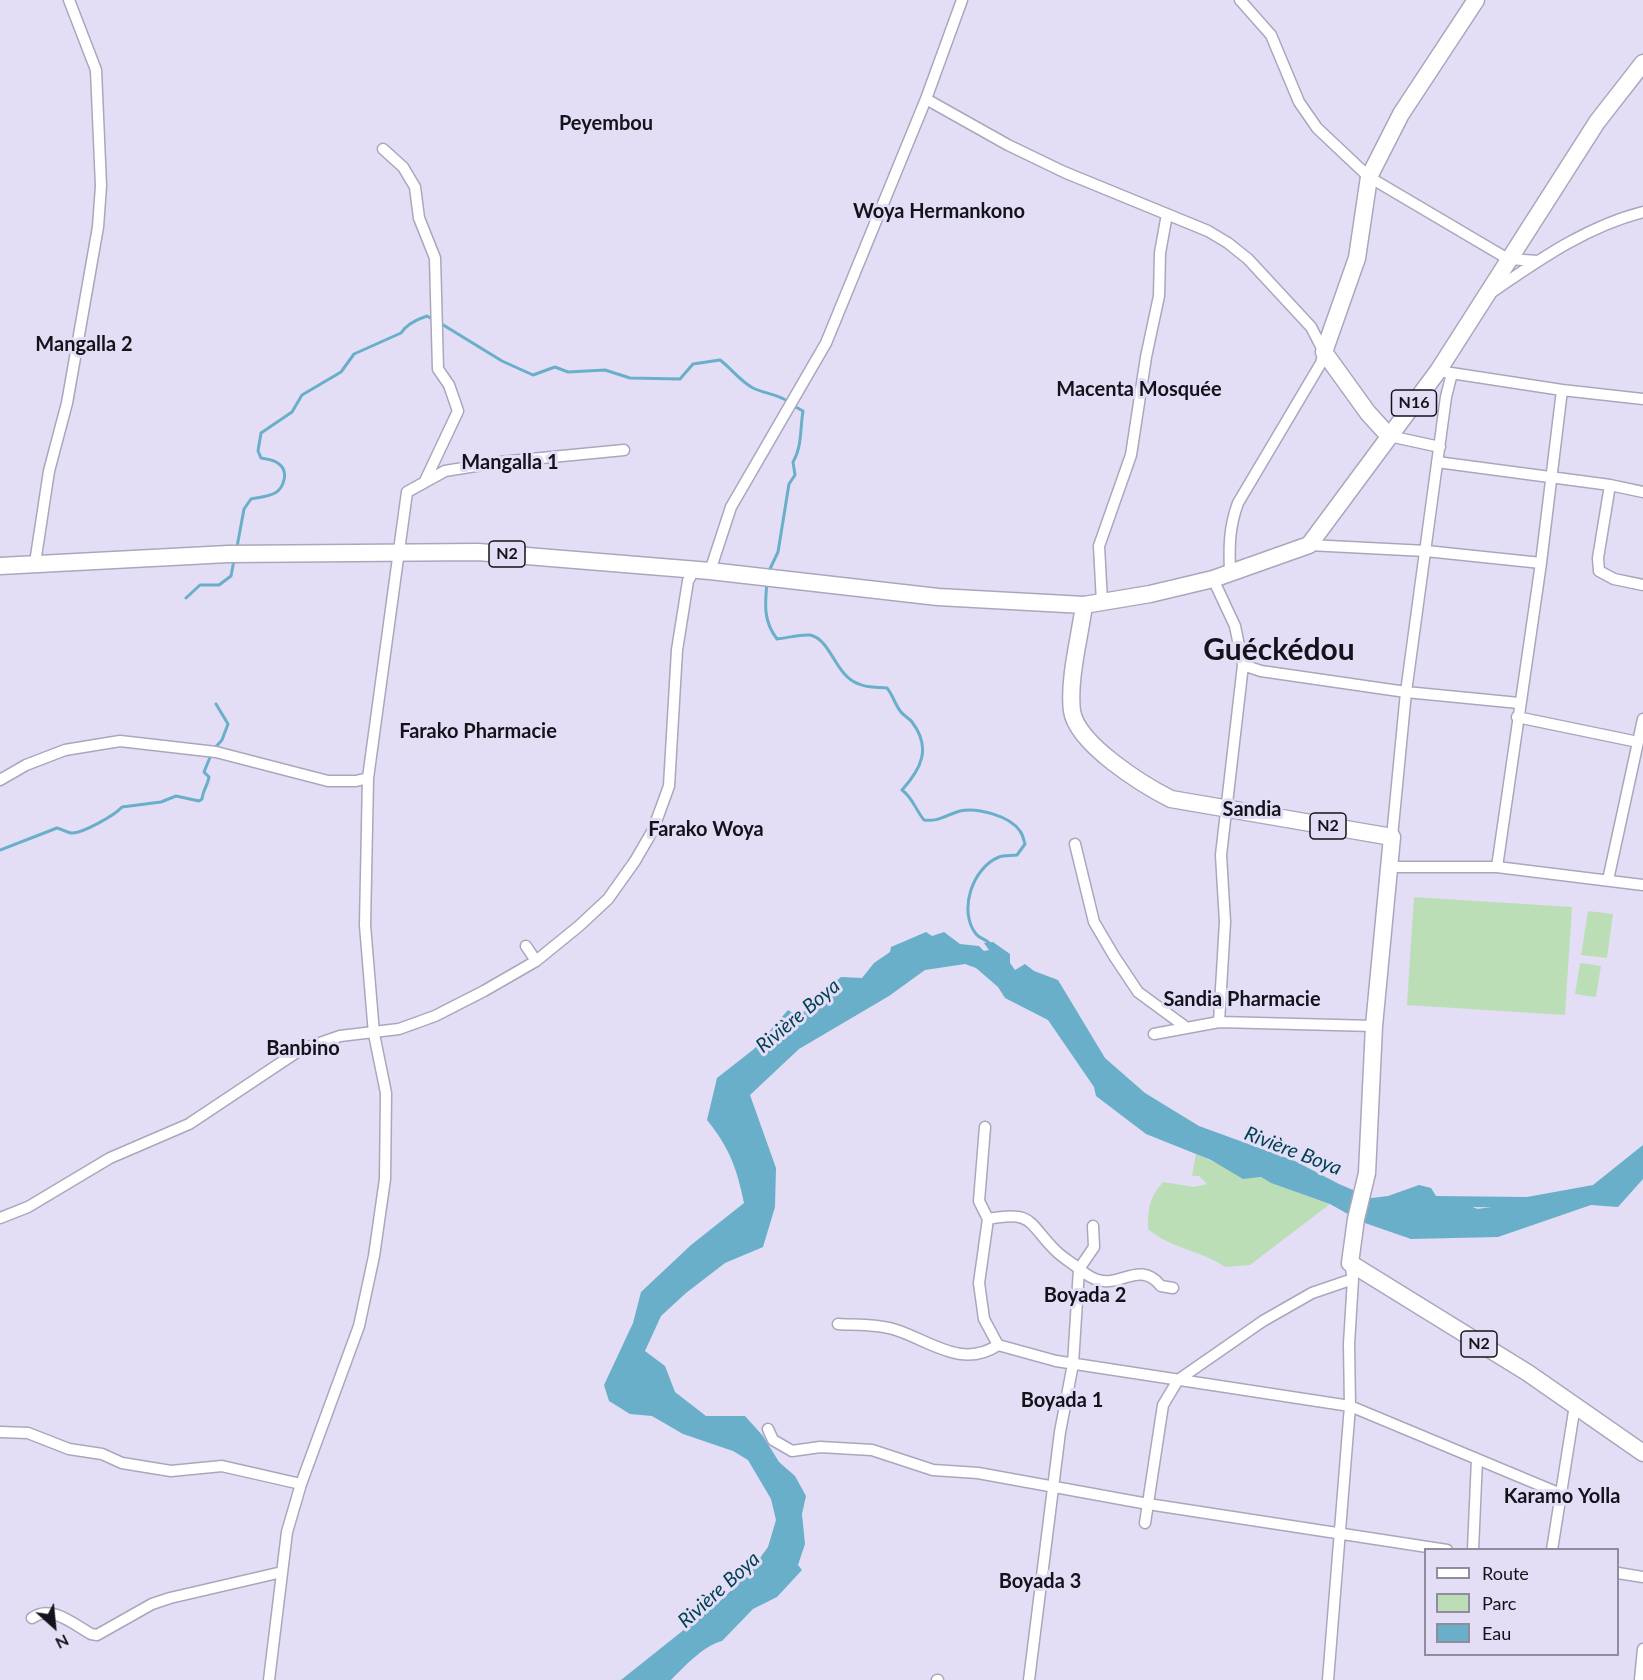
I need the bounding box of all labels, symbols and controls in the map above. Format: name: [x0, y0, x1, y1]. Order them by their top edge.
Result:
district label: Peyembou: [559, 112, 653, 136]
district label: Woya Hermankono: [853, 200, 1025, 224]
district label: Mangalla 2: [35, 333, 133, 357]
district label: Macenta Mosquée: [1056, 378, 1222, 402]
road number: N16: [1392, 390, 1436, 416]
district label: Mangalla 1: [461, 451, 559, 475]
road number: N2: [489, 541, 525, 567]
district label: Guéckédou: [1203, 632, 1355, 668]
district label: Farako Pharmacie: [399, 720, 557, 744]
district label: Sandia: [1223, 798, 1281, 822]
road number: N2: [1310, 813, 1346, 839]
district label: Farako Woya: [648, 818, 764, 842]
water label: Rivière Boya: [751, 974, 845, 1058]
district label: Sandia Pharmacie: [1163, 988, 1321, 1012]
district label: Banbino: [266, 1037, 340, 1061]
water label: Rivière Boya: [1241, 1122, 1345, 1180]
district label: Boyada 2: [1044, 1284, 1126, 1308]
road number: N2: [1461, 1331, 1497, 1357]
district label: Boyada 1: [1021, 1389, 1103, 1413]
district label: Karamo Yolla: [1504, 1485, 1620, 1509]
water label: Rivière Boya: [673, 1547, 765, 1633]
legend: [1424, 1548, 1619, 1656]
text: Route: [1482, 1562, 1529, 1584]
district label: Boyada 3: [999, 1570, 1081, 1594]
text: Parc: [1482, 1592, 1516, 1614]
north arrow: [24, 1596, 84, 1656]
text: Eau: [1482, 1622, 1511, 1644]
text: N: [53, 1631, 72, 1654]

